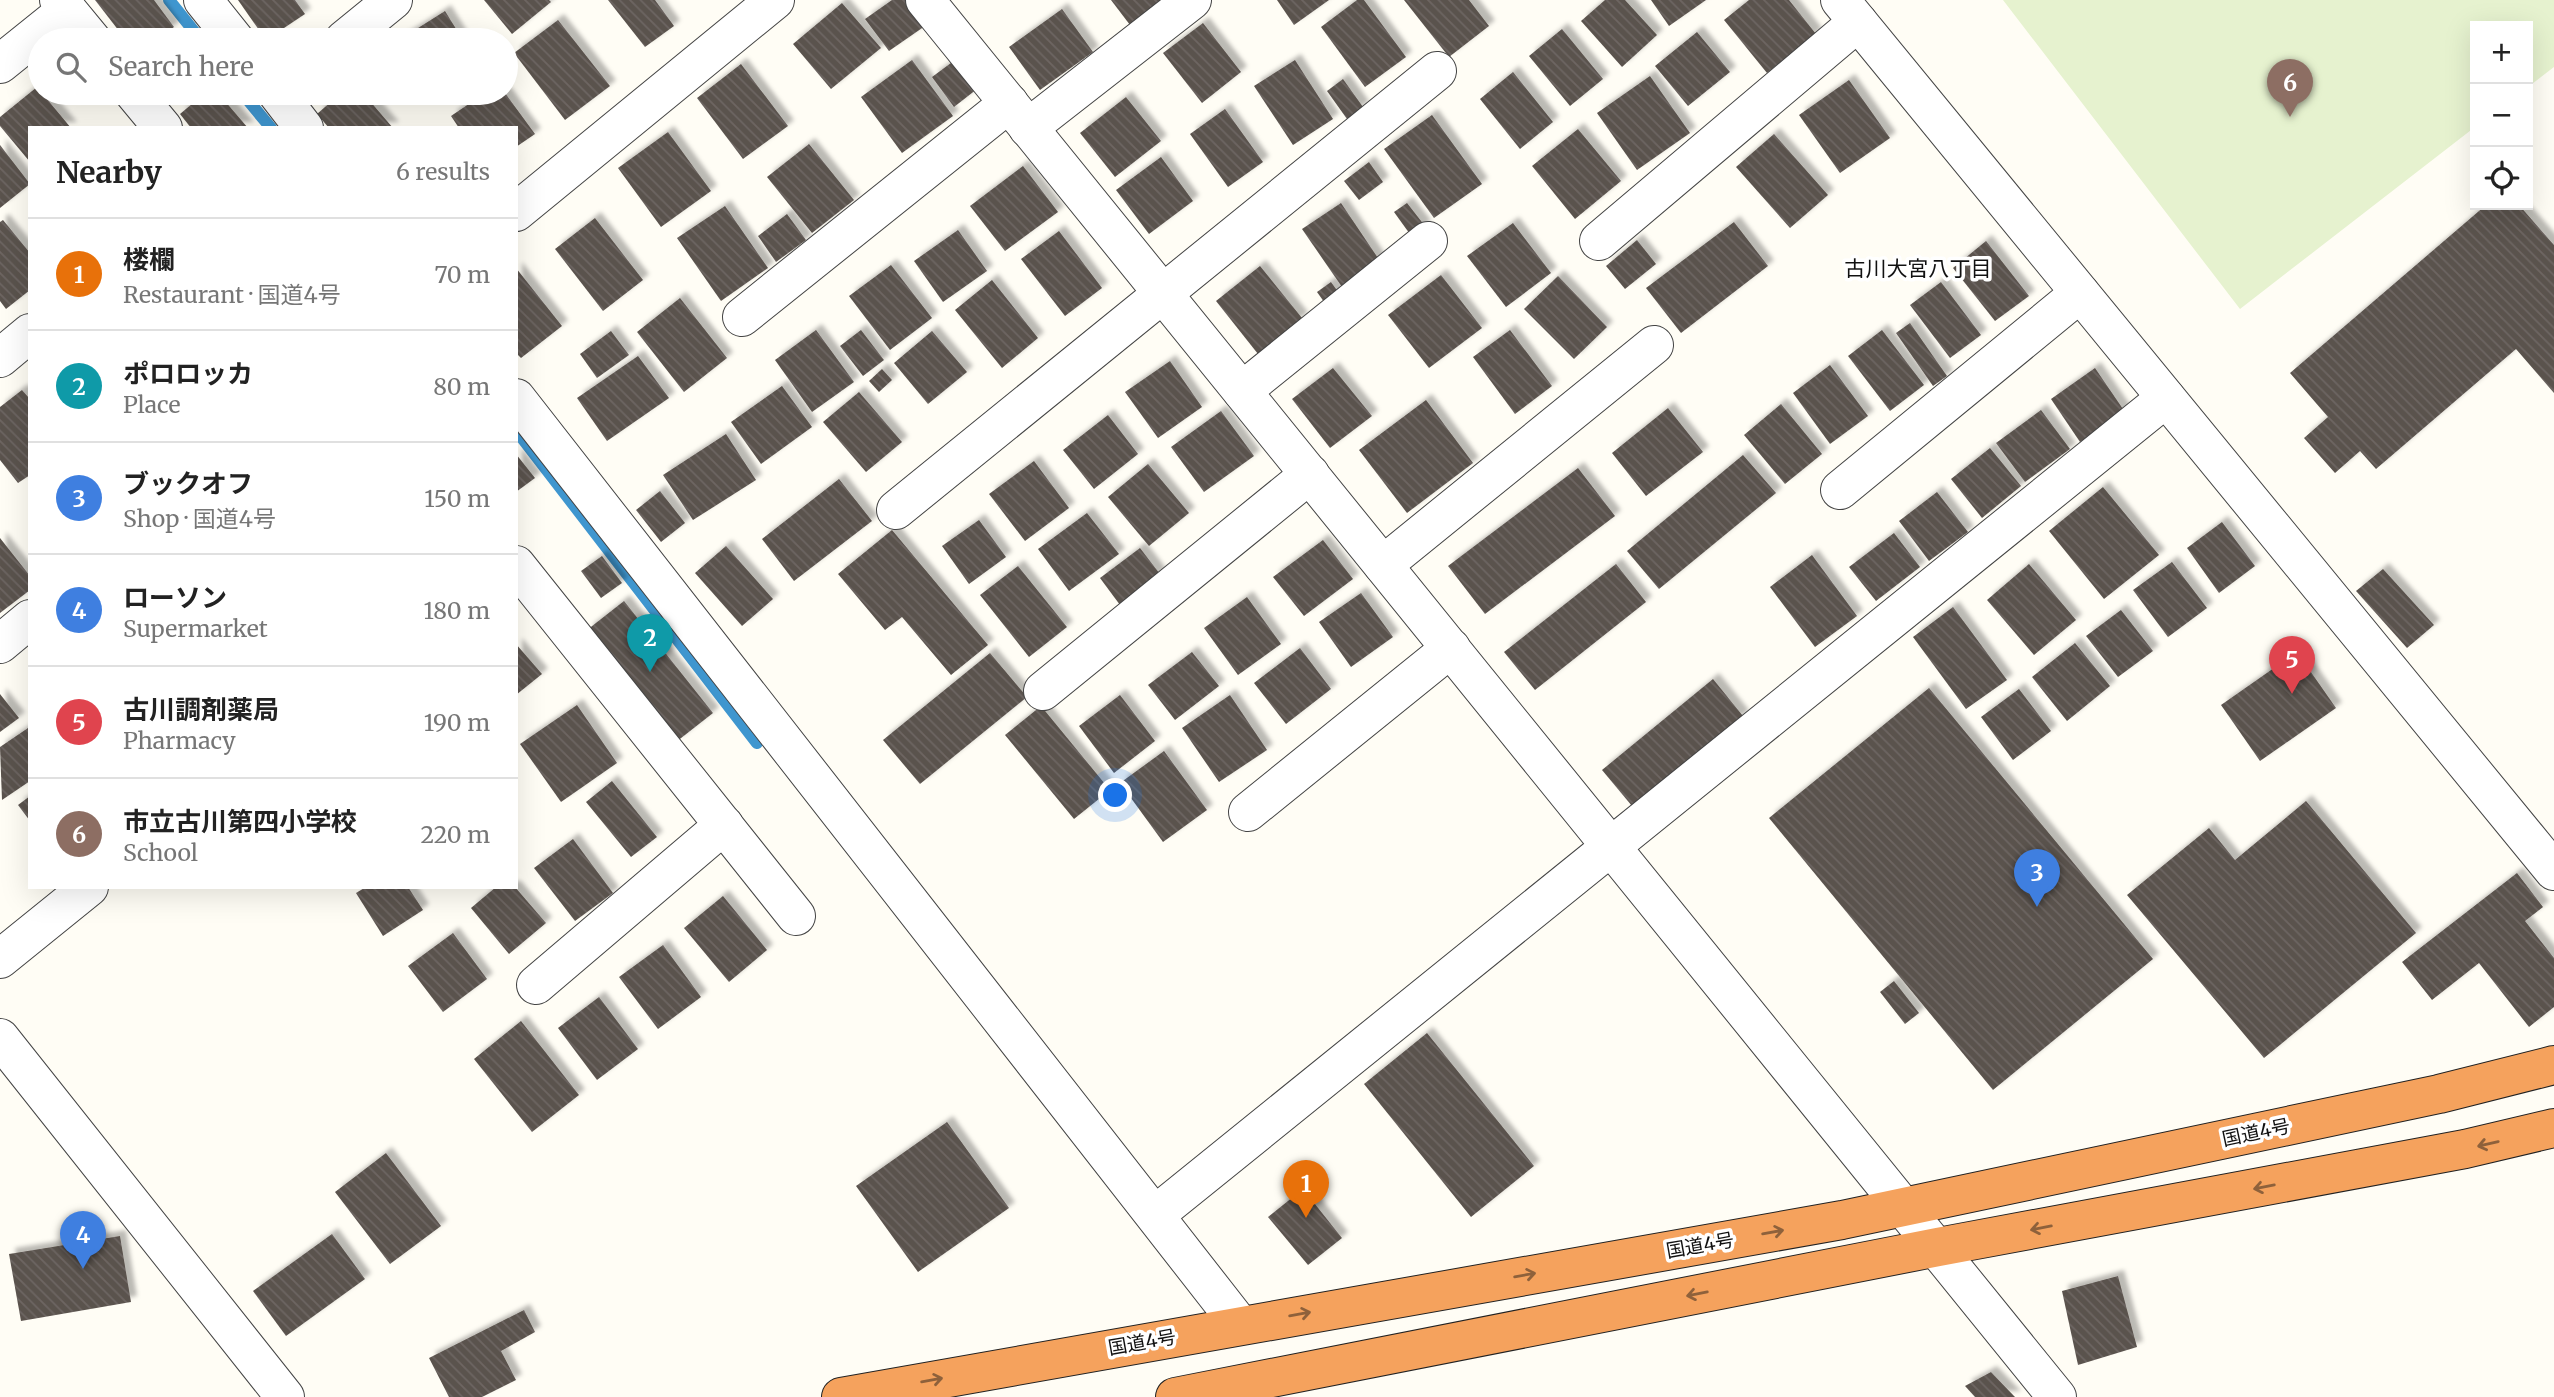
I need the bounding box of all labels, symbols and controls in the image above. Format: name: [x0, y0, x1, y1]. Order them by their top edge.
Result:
map controls: [2470, 21, 2533, 210]
button: +: [2470, 21, 2533, 84]
search box: [28, 28, 518, 105]
icon: search: [52, 48, 90, 86]
text: Search here: [108, 50, 254, 83]
pin: 6: [2267, 59, 2313, 117]
button: −: [2470, 84, 2533, 147]
button: locate: [2470, 147, 2533, 210]
text: Nearby: [56, 153, 162, 191]
text: 6 results: [396, 157, 490, 186]
text: 楼欄: [123, 243, 175, 276]
district label: 古川大宮八丁目: [1845, 255, 1992, 282]
text: 1: [74, 260, 84, 289]
text: 70 m: [434, 260, 490, 289]
text: Restaurant · 国道4号: [123, 280, 341, 309]
text: ポロロッカ: [123, 357, 253, 390]
text: 2: [72, 372, 86, 401]
text: 80 m: [433, 372, 490, 401]
text: Place: [123, 390, 180, 419]
text: ブックオフ: [123, 467, 253, 500]
text: 3: [72, 484, 86, 513]
text: 150 m: [424, 484, 490, 513]
text: Shop · 国道4号: [123, 504, 276, 533]
text: ローソン: [123, 581, 227, 614]
text: 4: [72, 596, 86, 625]
text: 180 m: [424, 596, 490, 625]
text: Supermarket: [123, 614, 268, 643]
pin: 2: [627, 614, 673, 672]
pin: 5: [2269, 636, 2315, 694]
text: 古川調剤薬局: [123, 693, 279, 726]
text: 5: [72, 708, 86, 737]
text: 190 m: [424, 708, 490, 737]
text: Pharmacy: [123, 726, 236, 755]
your location: [1098, 778, 1132, 812]
text: 市立古川第四小学校: [123, 805, 357, 838]
text: 6: [72, 820, 86, 849]
text: 220 m: [420, 820, 490, 849]
text: School: [123, 838, 198, 867]
pin: 3: [2014, 849, 2060, 907]
street label: 国道4号: [2220, 1113, 2292, 1151]
one-way arrow: [2477, 1138, 2500, 1151]
pin: 1: [1283, 1160, 1329, 1218]
one-way arrow: [2253, 1180, 2276, 1194]
pin: 4: [60, 1211, 106, 1269]
one-way arrow: [2030, 1222, 2052, 1235]
one-way arrow: [1761, 1225, 1784, 1238]
street label: 国道4号: [1664, 1227, 1736, 1263]
one-way arrow: [1513, 1268, 1536, 1282]
one-way arrow: [1686, 1288, 1709, 1302]
one-way arrow: [1289, 1307, 1311, 1320]
street label: 国道4号: [1106, 1324, 1178, 1360]
one-way arrow: [920, 1373, 943, 1387]

